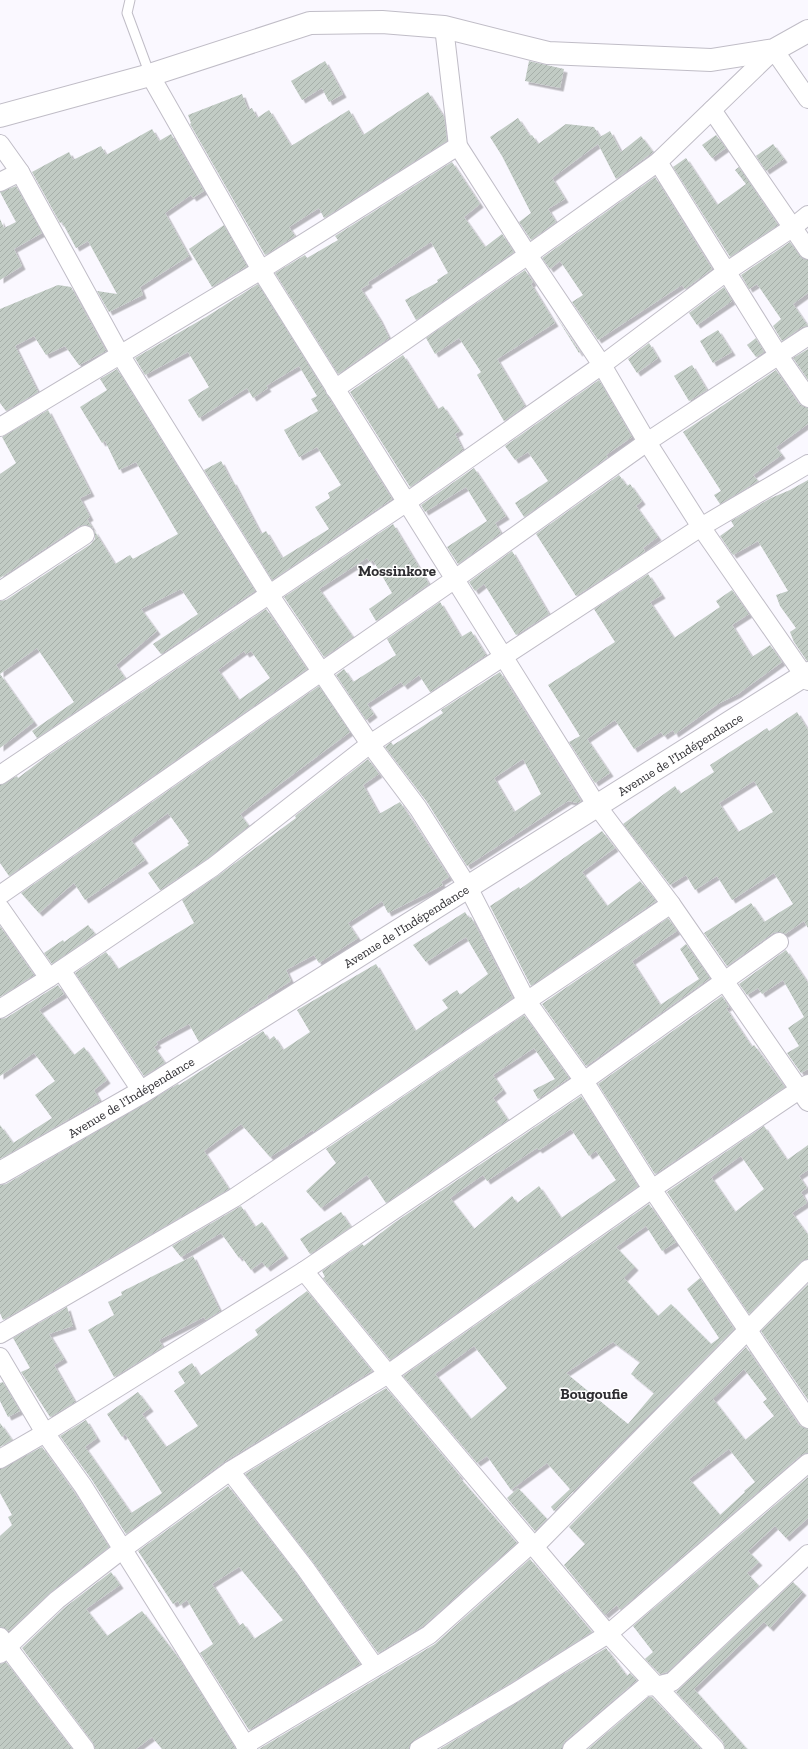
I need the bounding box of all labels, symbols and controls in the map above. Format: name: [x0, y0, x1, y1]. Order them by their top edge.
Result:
district label: Mossinkore: [358, 562, 436, 580]
street label: Avenue de l'Indépendance: [615, 710, 746, 799]
street label: Avenue de l'Indépendance: [341, 882, 472, 971]
street label: Avenue de l'Indépendance: [65, 1054, 197, 1141]
district label: Bougoufie: [560, 1385, 628, 1403]

